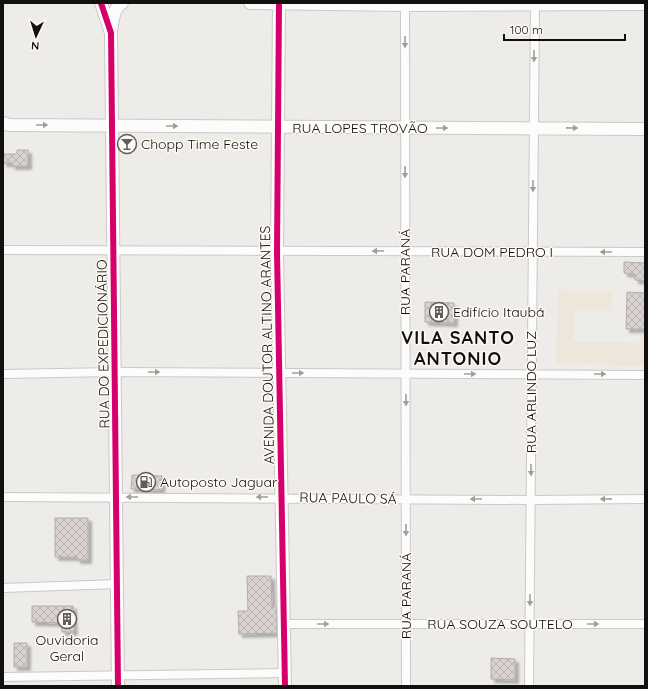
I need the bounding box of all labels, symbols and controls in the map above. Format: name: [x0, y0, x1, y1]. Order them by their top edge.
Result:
north arrow: [16, 16, 56, 56]
scale bar: [504, 16, 625, 42]
text: 100 m: [510, 22, 543, 37]
one-way arrow: [402, 36, 408, 49]
text: N: [31, 39, 40, 53]
one-way arrow: [531, 50, 537, 63]
street label: RUA LOPES TROVÃO: [292, 119, 428, 137]
one-way arrow: [36, 122, 49, 128]
one-way arrow: [166, 123, 179, 129]
one-way arrow: [436, 125, 449, 131]
one-way arrow: [566, 125, 579, 131]
bar icon: Chopp Time Feste: [116, 133, 138, 155]
place label: Chopp Time Feste: [141, 135, 258, 153]
one-way arrow: [402, 166, 408, 179]
one-way arrow: [530, 180, 536, 193]
street label: AVENIDA DOUTOR ALTINO ARANTES: [256, 225, 278, 465]
street label: RUA PARANÁ: [396, 229, 414, 315]
street label: RUA DOM PEDRO I: [431, 243, 553, 261]
one-way arrow: [371, 248, 384, 254]
one-way arrow: [599, 249, 612, 255]
street label: RUA DO EXPEDICIONÁRIO: [93, 259, 113, 429]
building icon: Edifício Itaubá: [428, 301, 450, 323]
place label: Edifício Itaubá: [453, 303, 544, 321]
district label: VILA SANTO ANTONIO: [401, 326, 515, 370]
street label: RUA ARLINDO LUZ: [522, 331, 540, 453]
one-way arrow: [148, 369, 161, 375]
one-way arrow: [292, 370, 305, 376]
one-way arrow: [464, 371, 477, 377]
one-way arrow: [594, 371, 607, 377]
one-way arrow: [403, 394, 409, 407]
one-way arrow: [528, 464, 534, 477]
fuel station icon: Autoposto Jaguar: [135, 471, 157, 493]
place label: Autoposto Jaguar: [160, 473, 278, 491]
street label: RUA PAULO SÁ: [299, 488, 397, 508]
one-way arrow: [125, 494, 138, 500]
one-way arrow: [255, 494, 268, 500]
one-way arrow: [469, 496, 482, 502]
one-way arrow: [599, 496, 612, 502]
one-way arrow: [403, 524, 409, 537]
street label: RUA PARANÁ: [397, 553, 415, 639]
one-way arrow: [527, 594, 533, 607]
building icon: Ouvidoria Geral: [56, 608, 78, 630]
street label: RUA SOUZA SOUTELO: [427, 615, 573, 633]
one-way arrow: [317, 621, 330, 627]
one-way arrow: [587, 621, 600, 627]
place label: Ouvidoria Geral: [36, 631, 98, 665]

